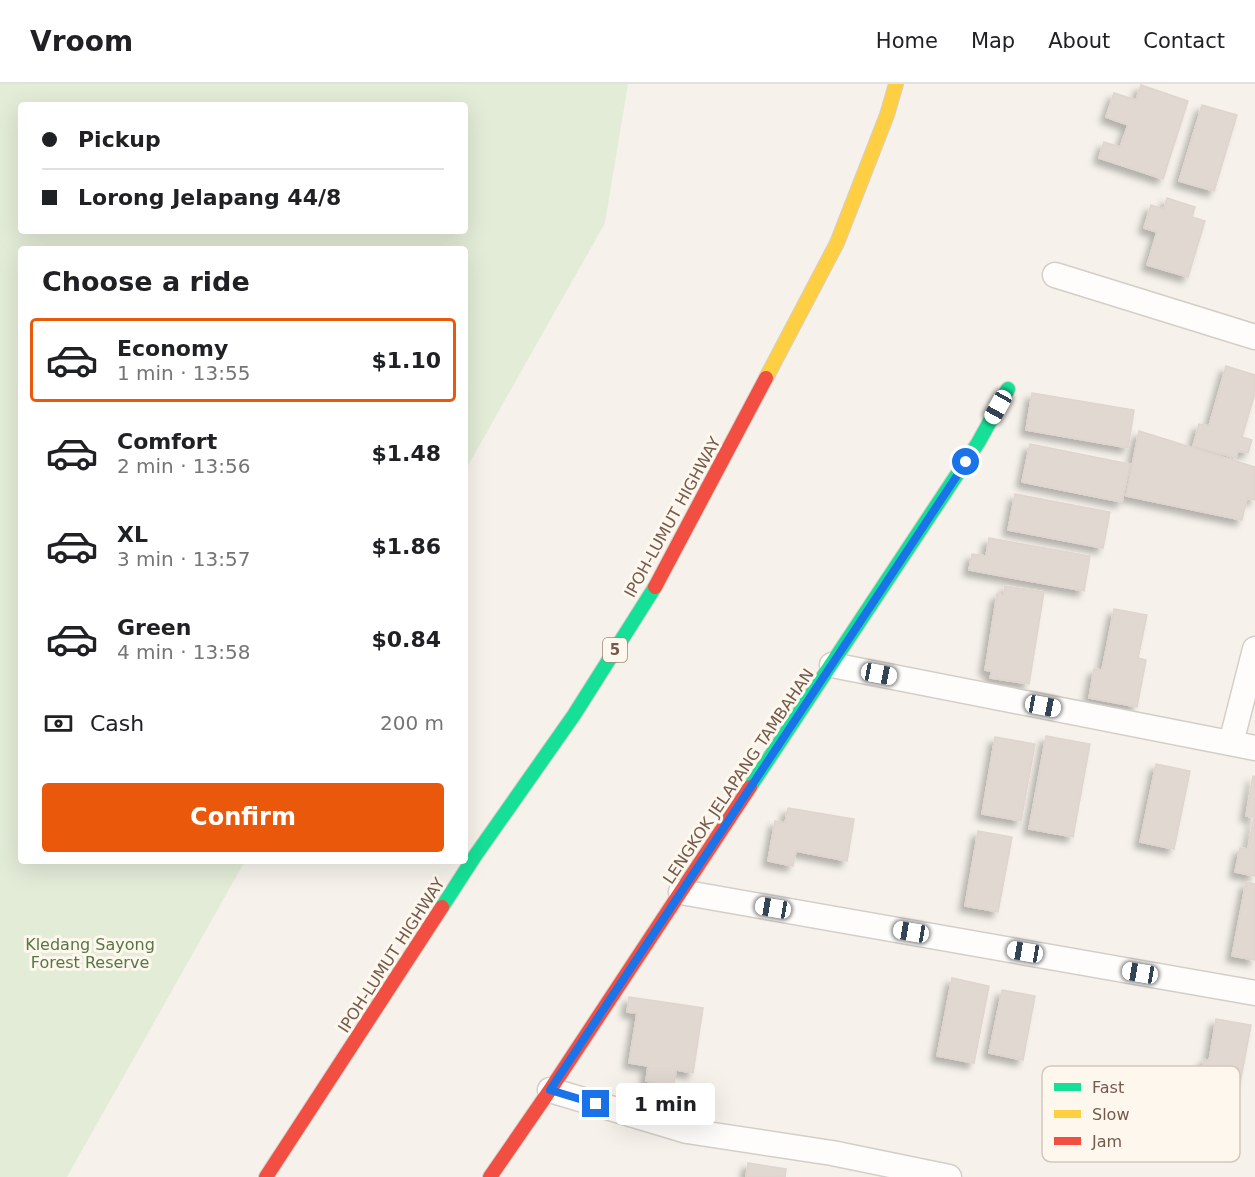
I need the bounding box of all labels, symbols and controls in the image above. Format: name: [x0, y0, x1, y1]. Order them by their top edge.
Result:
text: Vroom: [30, 25, 133, 58]
text: Home: [876, 29, 938, 53]
text: Map: [971, 29, 1015, 53]
text: About: [1048, 29, 1110, 53]
text: Contact: [1143, 29, 1225, 53]
text: Pickup: [78, 127, 161, 152]
text: Lorong Jelapang 44/8: [78, 185, 341, 210]
text: Choose a ride: [42, 266, 250, 297]
icon: car: [45, 333, 99, 387]
text: Economy: [117, 336, 228, 361]
text: $1.10: [371, 348, 441, 373]
text: 1 min · 13:55: [117, 361, 251, 385]
car: [981, 387, 1015, 427]
icon: car: [45, 426, 99, 480]
text: Comfort: [117, 429, 217, 454]
street label: IPOH-LUMUT HIGHWAY: [620, 433, 725, 601]
text: $1.48: [371, 441, 441, 466]
route start: [952, 448, 979, 475]
text: 2 min · 13:56: [117, 454, 251, 478]
icon: car: [45, 519, 99, 573]
text: XL: [117, 522, 148, 547]
text: $1.86: [371, 534, 441, 559]
text: 3 min · 13:57: [117, 547, 251, 571]
icon: car: [45, 612, 99, 666]
text: Green: [117, 615, 191, 640]
text: $0.84: [371, 627, 441, 652]
road number: 5: [603, 638, 627, 662]
text: 4 min · 13:58: [117, 640, 251, 664]
car: [860, 662, 898, 686]
street label: LENGKOK JELAPANG TAMBAHAN: [659, 665, 818, 887]
car: [1024, 694, 1062, 718]
icon: cash: [42, 707, 75, 740]
text: Cash: [90, 711, 144, 736]
text: 200 m: [380, 711, 444, 735]
button: Confirm: [42, 783, 444, 852]
street label: IPOH-LUMUT HIGHWAY: [334, 874, 449, 1036]
car: [754, 896, 792, 920]
car: [892, 920, 930, 944]
park label: Kledang Sayong Forest Reserve: [25, 935, 155, 972]
car: [1006, 940, 1044, 964]
car: [1121, 961, 1159, 985]
legend: [1042, 1066, 1240, 1162]
text: Fast: [1092, 1078, 1124, 1097]
callout: 1 min: [617, 1083, 716, 1125]
route end: [582, 1090, 609, 1117]
text: 1 min: [634, 1092, 697, 1116]
text: Slow: [1092, 1105, 1129, 1124]
text: Jam: [1091, 1132, 1122, 1151]

